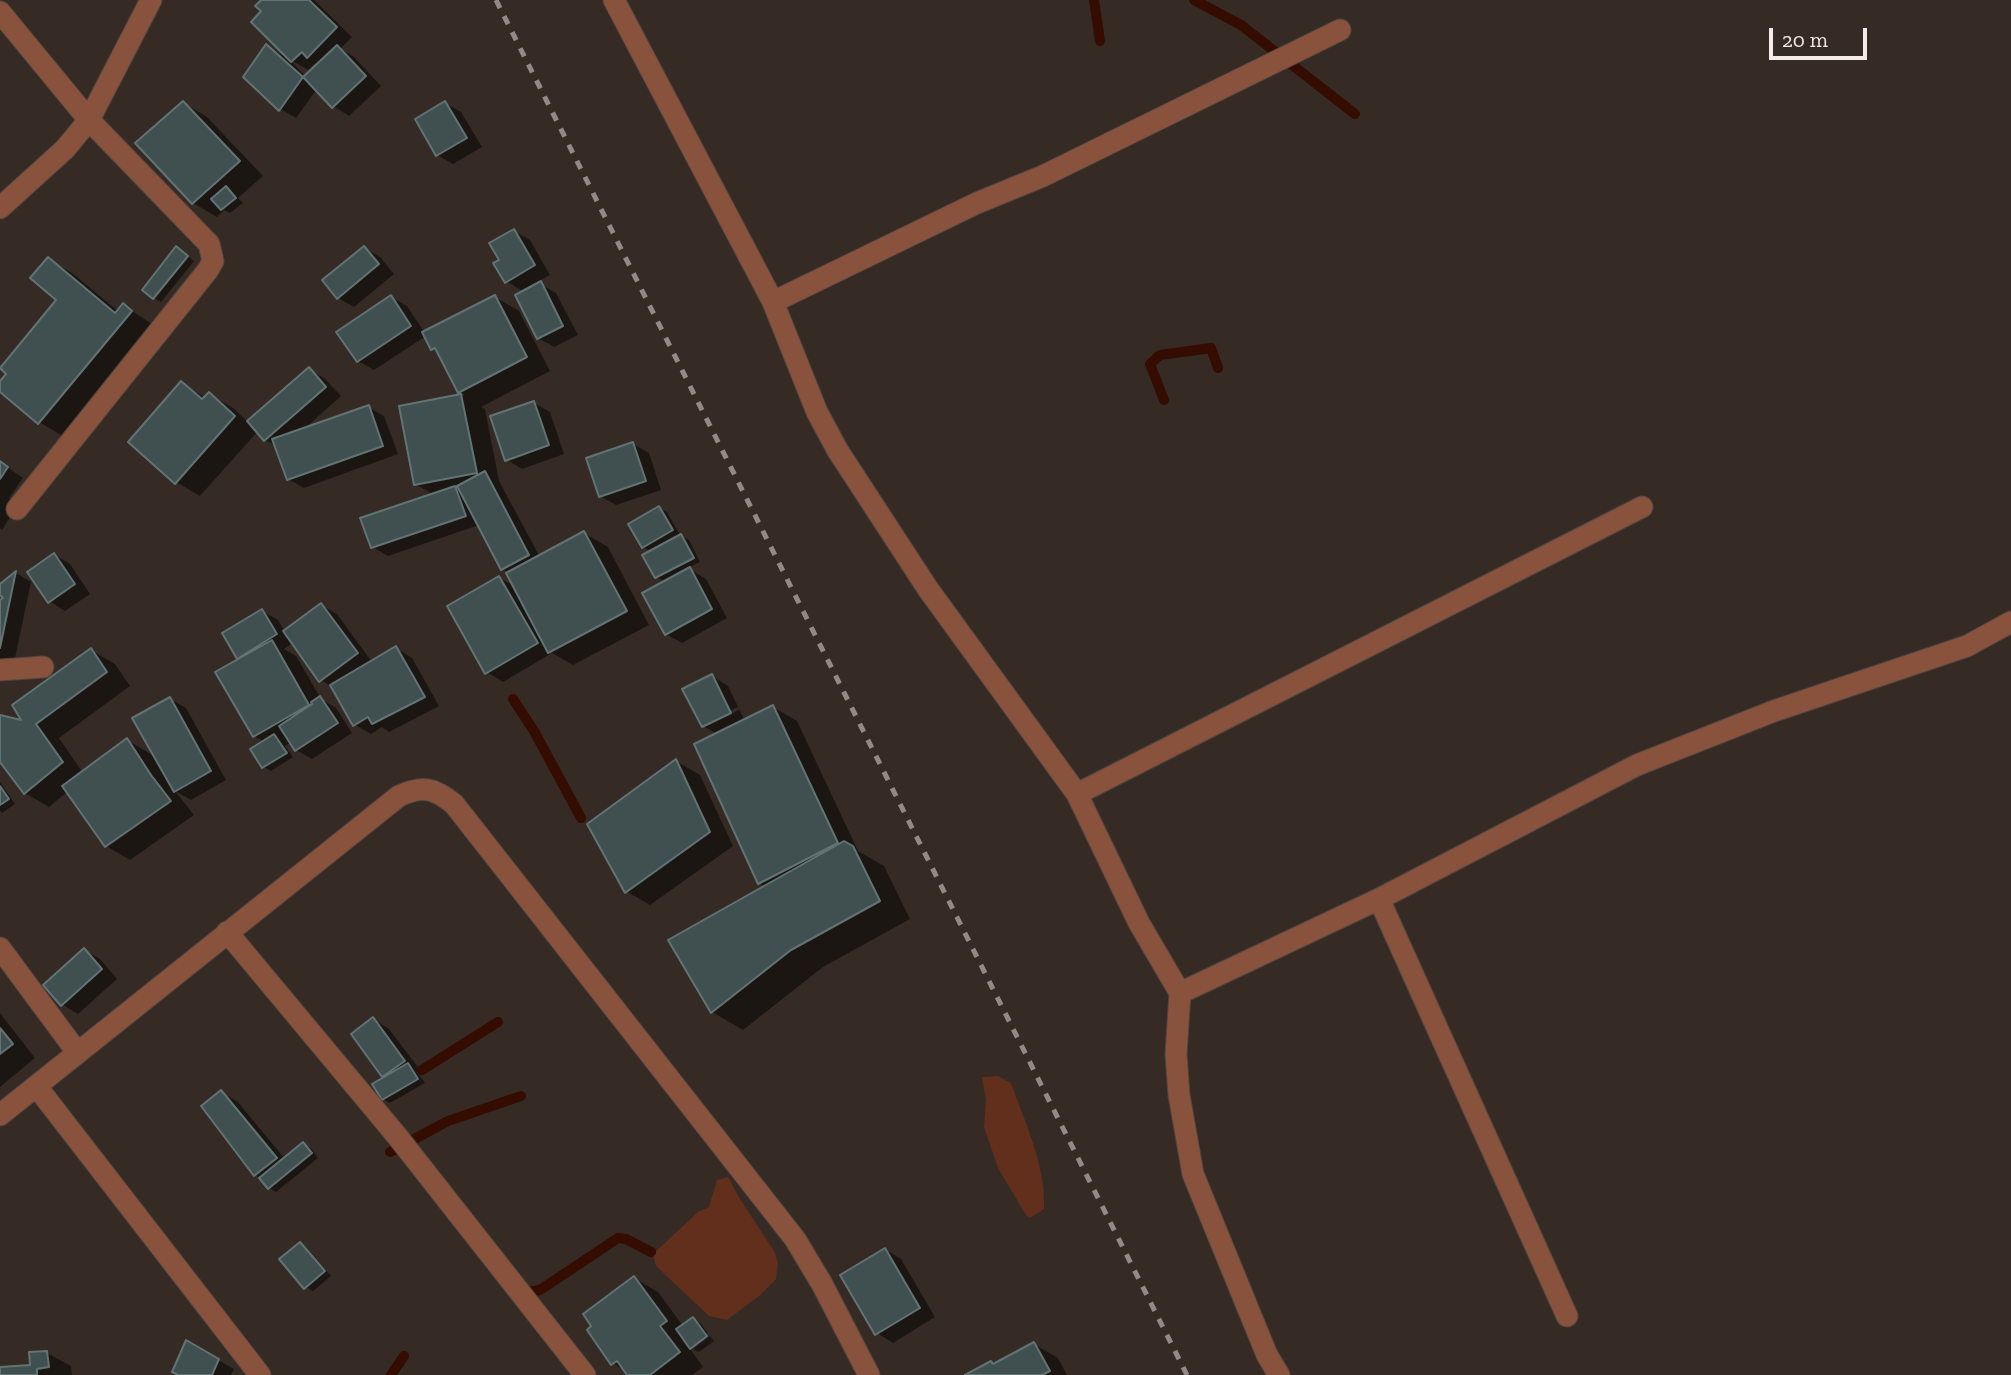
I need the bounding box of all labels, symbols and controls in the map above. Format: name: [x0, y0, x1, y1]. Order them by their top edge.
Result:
scale bar: [1773, 14, 1871, 58]
text: 20 m: [1782, 27, 1828, 52]

